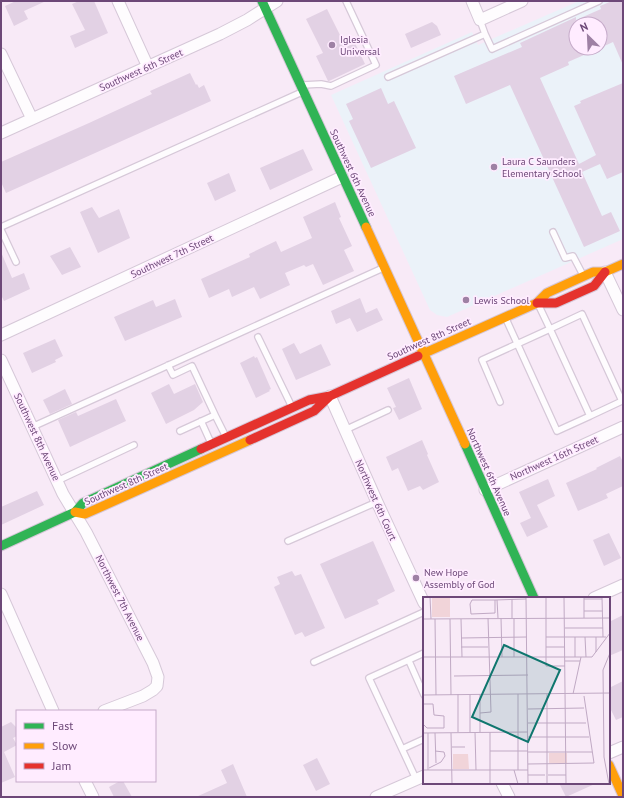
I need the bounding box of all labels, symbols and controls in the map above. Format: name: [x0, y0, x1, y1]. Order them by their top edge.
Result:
north arrow: [568, 16, 608, 56]
text: N: [578, 19, 590, 35]
place label: Iglesia Universal: [340, 33, 380, 58]
marker: Iglesia Universal: [327, 40, 337, 50]
street label: Southwest 6th Street: [97, 46, 185, 94]
street label: Southwest 6th Avenue: [327, 127, 379, 219]
place label: Laura C Saunders Elementary School: [502, 155, 582, 180]
marker: Laura C Saunders Elementary School: [489, 162, 499, 172]
street label: Southwest 7th Street: [129, 231, 216, 281]
place label: Lewis School: [474, 294, 529, 307]
marker: Lewis School: [461, 295, 471, 305]
street label: Southwest 8th Street: [385, 315, 473, 363]
street label: Southwest 8th Avenue: [11, 391, 63, 483]
street label: Northwest 6th Avenue: [464, 426, 514, 518]
street label: Northwest 16th Street: [508, 432, 601, 483]
street label: Northwest 6th Court: [352, 457, 400, 543]
street label: Southwest 8th Street: [82, 460, 170, 508]
street label: Northwest 7th Avenue: [93, 553, 147, 643]
place label: New Hope Assembly of God: [424, 566, 495, 591]
marker: New Hope Assembly of God: [411, 573, 421, 583]
inset map: [423, 597, 610, 784]
legend: [16, 710, 156, 782]
text: Fast: [52, 718, 73, 733]
text: Slow: [52, 738, 77, 753]
text: Jam: [51, 758, 71, 773]

